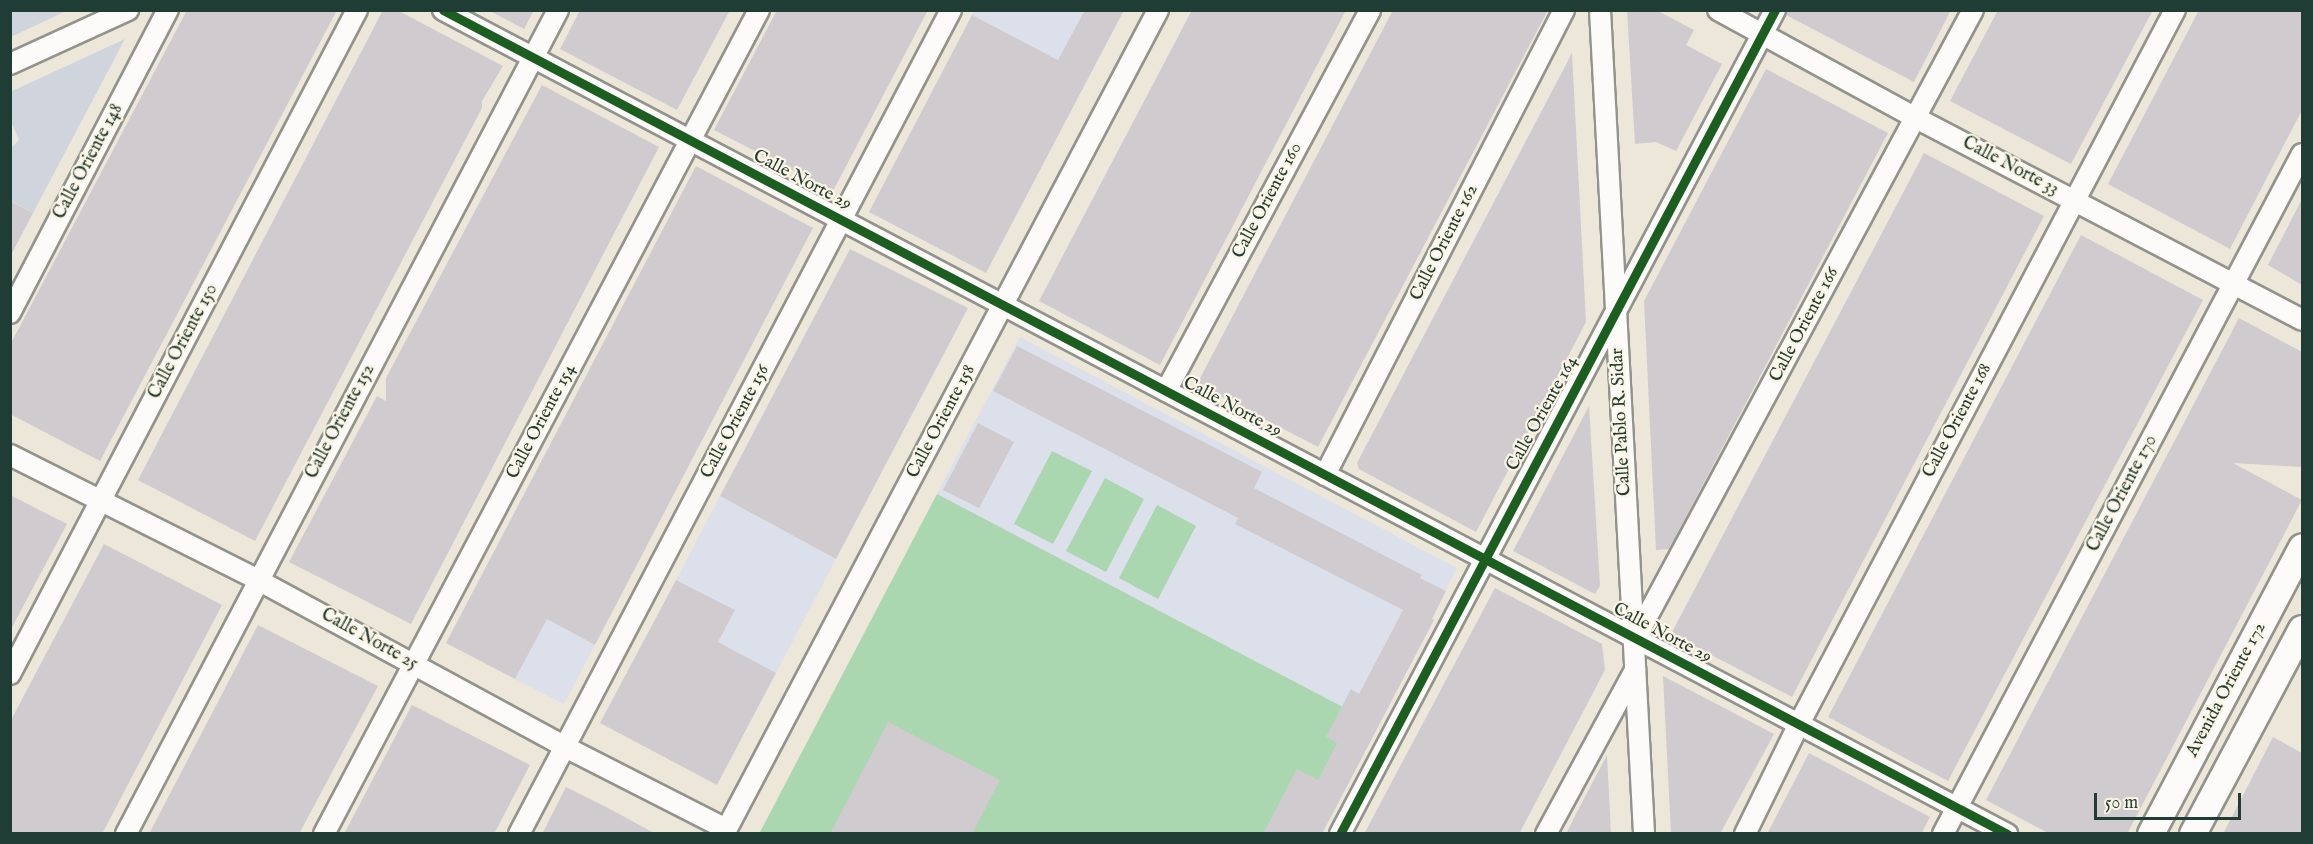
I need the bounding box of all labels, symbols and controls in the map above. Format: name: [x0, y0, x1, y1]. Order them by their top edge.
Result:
street label: Calle Oriente 148: [50, 101, 128, 223]
street label: Calle Norte 33: [1958, 133, 2062, 201]
street label: Calle Oriente 160: [1228, 139, 1308, 263]
street label: Calle Norte 29: [749, 146, 855, 216]
street label: Calle Oriente 162: [1406, 181, 1484, 305]
street label: Calle Oriente 166: [1766, 264, 1844, 386]
street label: Calle Oriente 150: [145, 281, 223, 403]
street label: Calle Pablo R. Sidar: [1607, 347, 1637, 497]
street label: Calle Oriente 164: [1502, 353, 1584, 475]
street label: Calle Oriente 168: [1919, 360, 1997, 482]
street label: Calle Oriente 152: [302, 361, 380, 483]
street label: Calle Oriente 154: [503, 361, 581, 483]
street label: Calle Oriente 156: [697, 361, 775, 483]
street label: Calle Oriente 158: [903, 362, 981, 482]
street label: Calle Norte 29: [1179, 373, 1285, 443]
street label: Calle Oriente 170: [2083, 432, 2163, 556]
street label: Calle Norte 29: [1609, 599, 1715, 669]
street label: Calle Norte 25: [317, 605, 421, 675]
street label: Avenida Oriente 172: [2182, 619, 2272, 761]
scale bar: [2097, 781, 2244, 819]
text: 50 m: [2105, 792, 2138, 815]

